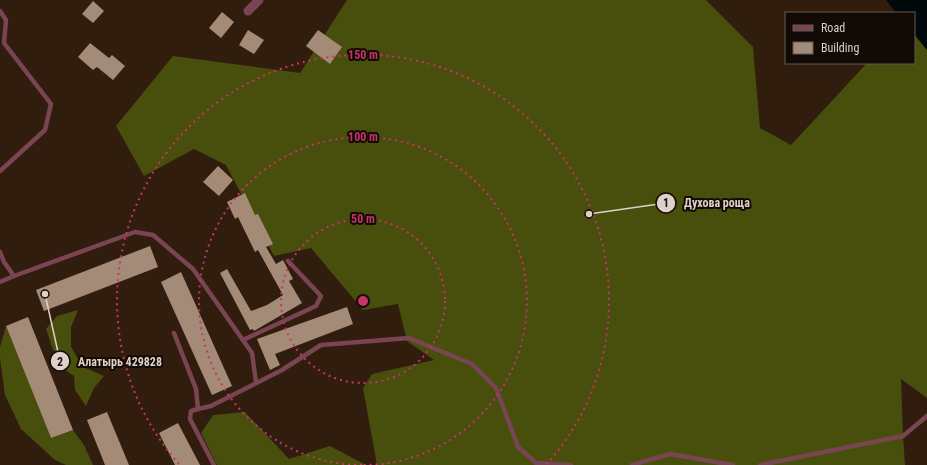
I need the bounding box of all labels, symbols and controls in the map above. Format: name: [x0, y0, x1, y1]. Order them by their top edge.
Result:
legend: [785, 12, 915, 64]
text: Road: [821, 21, 845, 35]
text: Building: [821, 41, 859, 55]
text: 150 m: [348, 48, 378, 62]
text: 100 m: [348, 130, 378, 144]
callout: Духова роща: [656, 191, 758, 215]
text: 1: [663, 196, 669, 210]
text: Духова роща: [684, 196, 750, 210]
text: 50 m: [351, 212, 375, 226]
centre of rings: [356, 294, 370, 308]
callout: Алатырь 429828: [50, 349, 170, 373]
text: 2: [57, 355, 63, 369]
text: Алатырь 429828: [78, 355, 162, 369]

